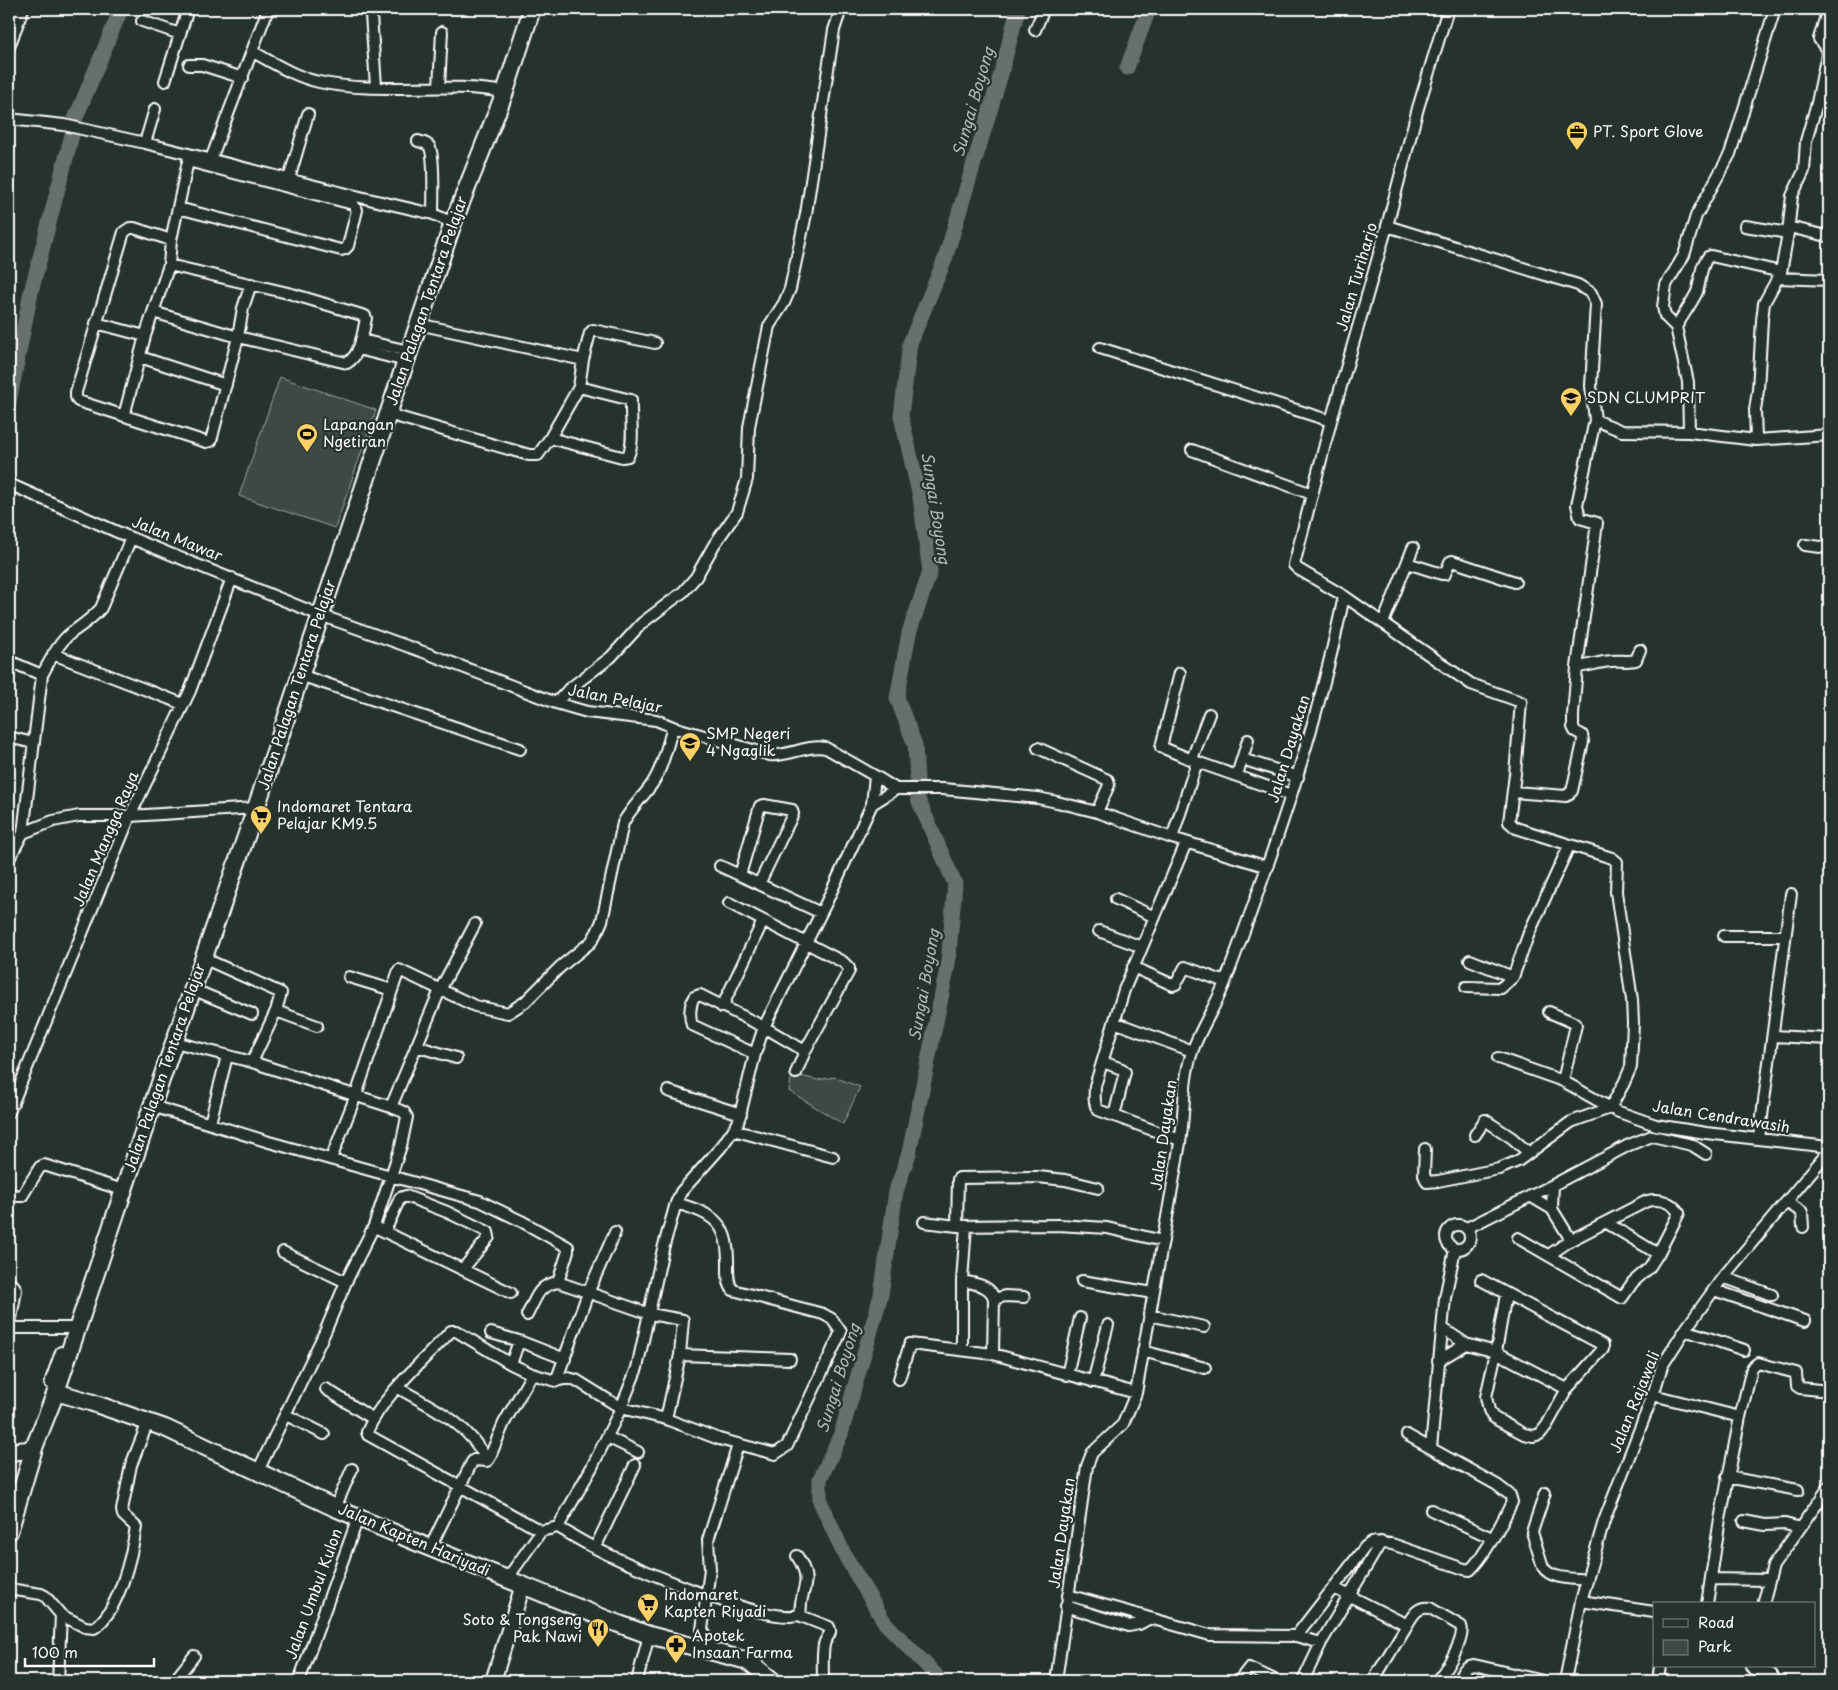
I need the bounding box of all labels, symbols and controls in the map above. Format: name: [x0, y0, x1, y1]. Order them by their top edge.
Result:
water label: Sungai Boyong: [945, 43, 999, 159]
place label: PT. Sport Glove: [1593, 119, 1704, 142]
office icon: PT. Sport Glove: [1565, 120, 1589, 151]
street label: Jalan Palagan Tentara Pelajar: [379, 193, 472, 408]
street label: Jalan Turiharjo: [1329, 220, 1382, 334]
place label: SDN CLUMPRIT: [1587, 385, 1706, 408]
school or university icon: SDN CLUMPRIT: [1559, 386, 1583, 417]
place label: Lapangan Ngetiran: [323, 412, 394, 452]
sports icon: Lapangan Ngetiran: [295, 422, 319, 453]
water label: Sungai Boyong: [916, 450, 958, 567]
street label: Jalan Mawar: [129, 509, 226, 566]
street label: Jalan Palagan Tentara Pelajar: [251, 576, 341, 793]
street label: Jalan Pelajar: [566, 677, 665, 718]
street label: Jalan Dayakan: [1260, 692, 1315, 805]
place label: SMP Negeri 4 Ngaglik: [706, 721, 790, 761]
school or university icon: SMP Negeri 4 Ngaglik: [678, 731, 702, 762]
street label: Jalan Mangga Raya: [66, 767, 144, 910]
place label: Indomaret Tentara Pelajar KM9.5: [277, 794, 413, 834]
supermarket icon: Indomaret Tentara Pelajar KM9.5: [249, 804, 273, 835]
water label: Sungai Boyong: [901, 926, 945, 1043]
street label: Jalan Palagan Tentara Pelajar: [117, 960, 210, 1175]
street label: Jalan Dayakan: [1143, 1078, 1182, 1192]
street label: Jalan Cendrawasih: [1651, 1093, 1792, 1138]
water label: Sungai Boyong: [809, 1319, 865, 1435]
street label: Jalan Rajawali: [1603, 1347, 1665, 1456]
street label: Jalan Dayakan: [1041, 1476, 1080, 1590]
street label: Jalan Kapten Hariyadi: [335, 1496, 494, 1581]
street label: Jalan Umbul Kulon: [278, 1525, 347, 1662]
place label: Indomaret Kapten Riyadi: [664, 1582, 766, 1622]
supermarket icon: Indomaret Kapten Riyadi: [636, 1592, 660, 1623]
legend: [1653, 1602, 1816, 1668]
place label: Soto & Tongseng Pak Nawi: [463, 1607, 582, 1647]
text: Road: [1698, 1610, 1734, 1633]
restaurant icon: Soto & Tongseng Pak Nawi: [586, 1617, 610, 1648]
place label: Apotek Insaan Farma: [692, 1623, 793, 1663]
pharmacy icon: Apotek Insaan Farma: [664, 1633, 688, 1664]
text: Park: [1698, 1634, 1732, 1657]
scale bar: [25, 1635, 154, 1667]
text: 100 m: [32, 1640, 78, 1663]

